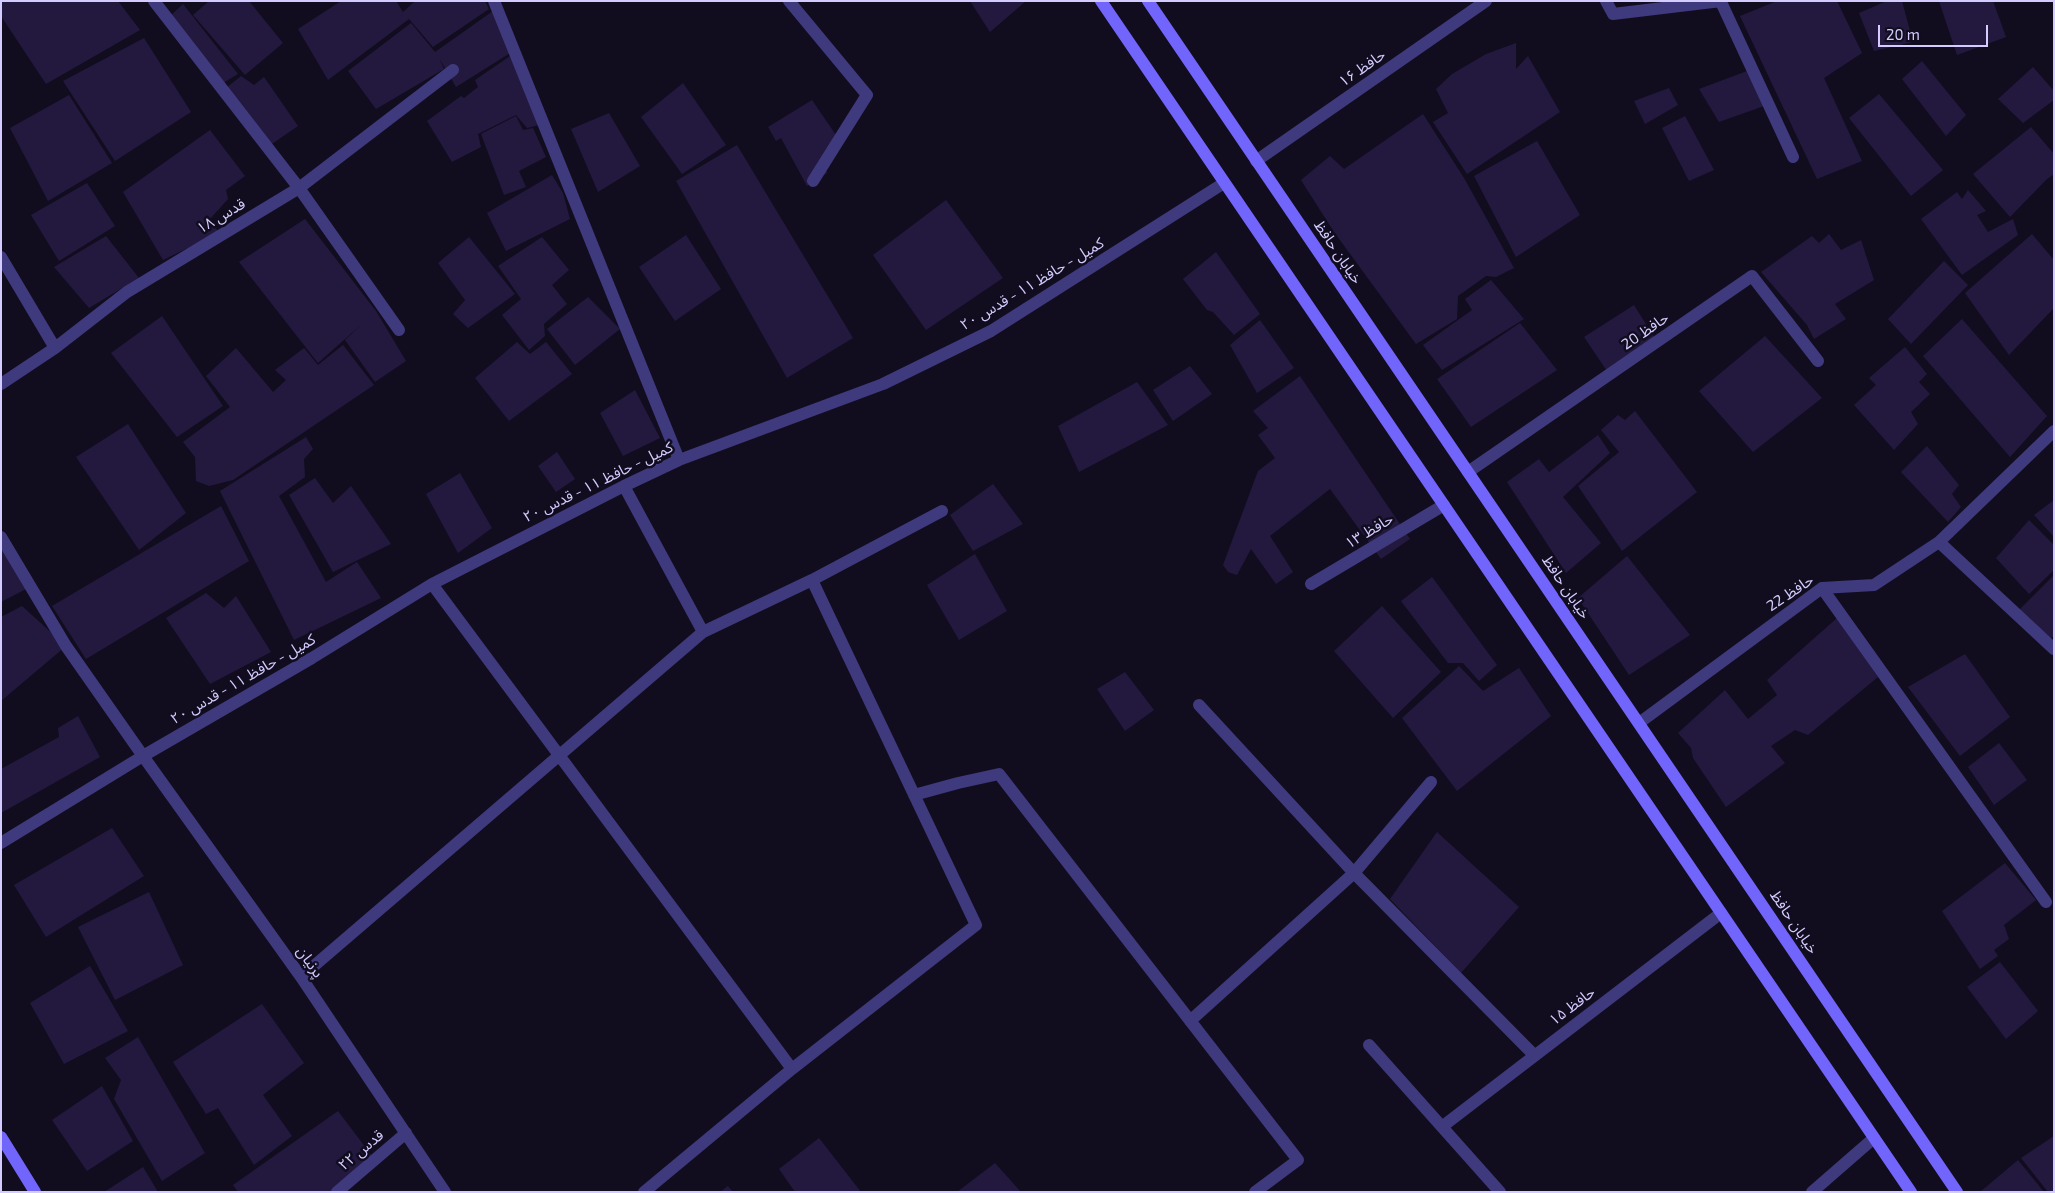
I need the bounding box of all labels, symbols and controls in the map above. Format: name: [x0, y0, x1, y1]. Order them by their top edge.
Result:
scale bar: [1880, 15, 1990, 47]
text: 20 m: [1886, 25, 1920, 43]
street label: حافظ ۱۶: [1335, 45, 1389, 91]
street label: قدس ۱۸: [194, 195, 248, 237]
street label: خیابان حافظ: [1310, 217, 1366, 287]
street label: کمیل - حافظ ۱۱ - قدس ۲۰: [957, 234, 1107, 334]
street label: حافظ 20: [1618, 308, 1672, 354]
street label: کمیل - حافظ ۱۱ - قدس ۲۰: [520, 438, 676, 526]
street label: حافظ ۱۳: [1342, 510, 1396, 552]
street label: خیابان حافظ: [1538, 552, 1594, 622]
street label: حافظ 22: [1763, 571, 1817, 615]
street label: کمیل - حافظ ۱۱ - قدس ۲۰: [167, 630, 319, 728]
street label: خیابان حافظ: [1766, 887, 1822, 957]
street label: پرنیان: [293, 943, 327, 981]
street label: حافظ ۱۵: [1545, 983, 1599, 1029]
street label: قدس ۲۲: [335, 1126, 387, 1174]

